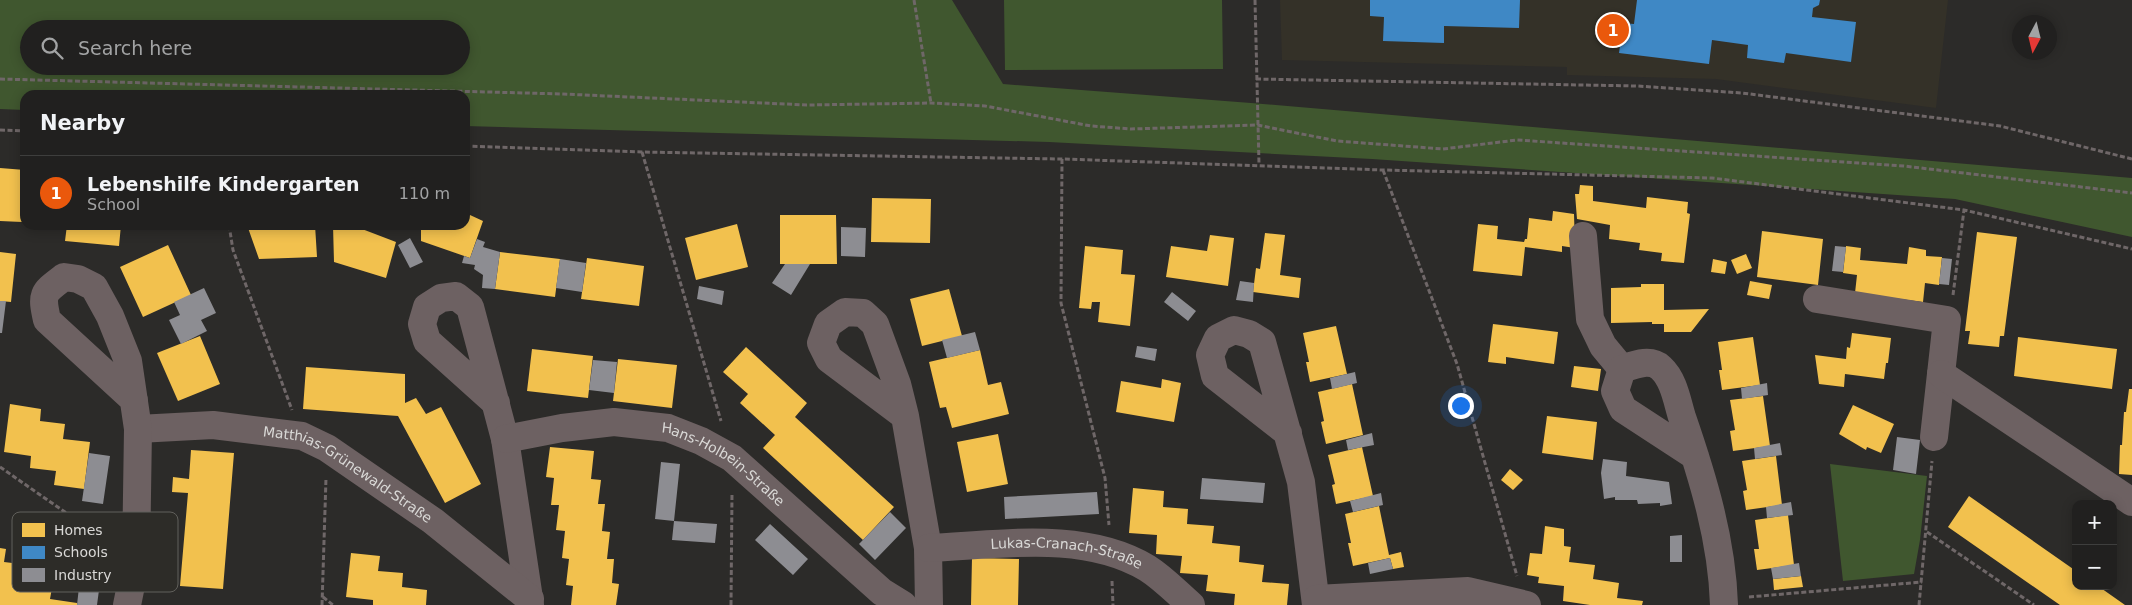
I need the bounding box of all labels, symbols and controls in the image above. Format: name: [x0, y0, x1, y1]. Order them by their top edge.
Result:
pin: 1: [1597, 11, 1629, 49]
north arrow: [2012, 15, 2057, 60]
search box: [20, 20, 470, 75]
icon: search: [38, 34, 66, 62]
text: Search here: [78, 37, 192, 59]
text: Nearby: [40, 111, 125, 135]
text: Lebenshilfe Kindergarten: [87, 173, 360, 195]
text: 1: [50, 184, 62, 203]
text: 110 m: [399, 184, 450, 203]
text: School: [87, 195, 140, 214]
your location: [1448, 393, 1474, 419]
street label: Hans-Holbein-Straße: [661, 419, 788, 509]
street label: Matthias-Grünewald-Straße: [262, 423, 435, 526]
map controls: [2072, 500, 2117, 590]
button: +: [2072, 500, 2117, 545]
legend: [12, 512, 178, 592]
text: Homes: [54, 522, 103, 538]
street label: Lukas-Cranach-Straße: [990, 535, 1145, 572]
text: Schools: [54, 544, 108, 560]
button: −: [2072, 545, 2117, 590]
text: Industry: [54, 567, 112, 583]

